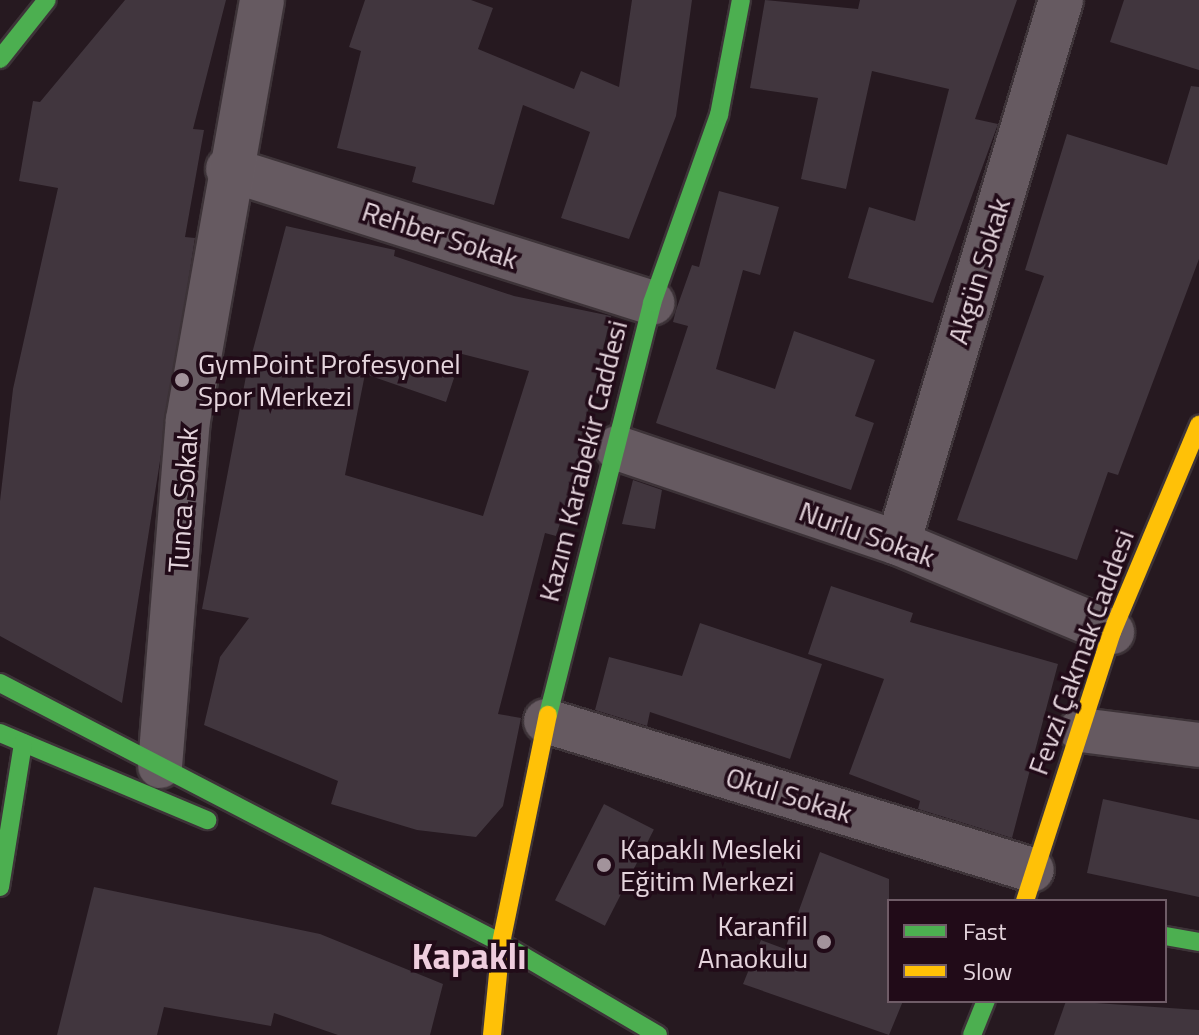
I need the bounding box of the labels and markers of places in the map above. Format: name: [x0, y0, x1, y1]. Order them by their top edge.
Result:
place label: GymPoint Profesyonel Spor Merkezi: [198, 347, 461, 413]
marker: GymPoint Profesyonel Spor Merkezi: [173, 371, 191, 389]
place label: Kapaklı Mesleki Eğitim Merkezi: [620, 832, 802, 898]
marker: Kapaklı Mesleki Eğitim Merkezi: [595, 856, 613, 874]
place label: Karanfil Anaokulu: [698, 909, 808, 975]
marker: Karanfil Anaokulu: [815, 933, 833, 951]

